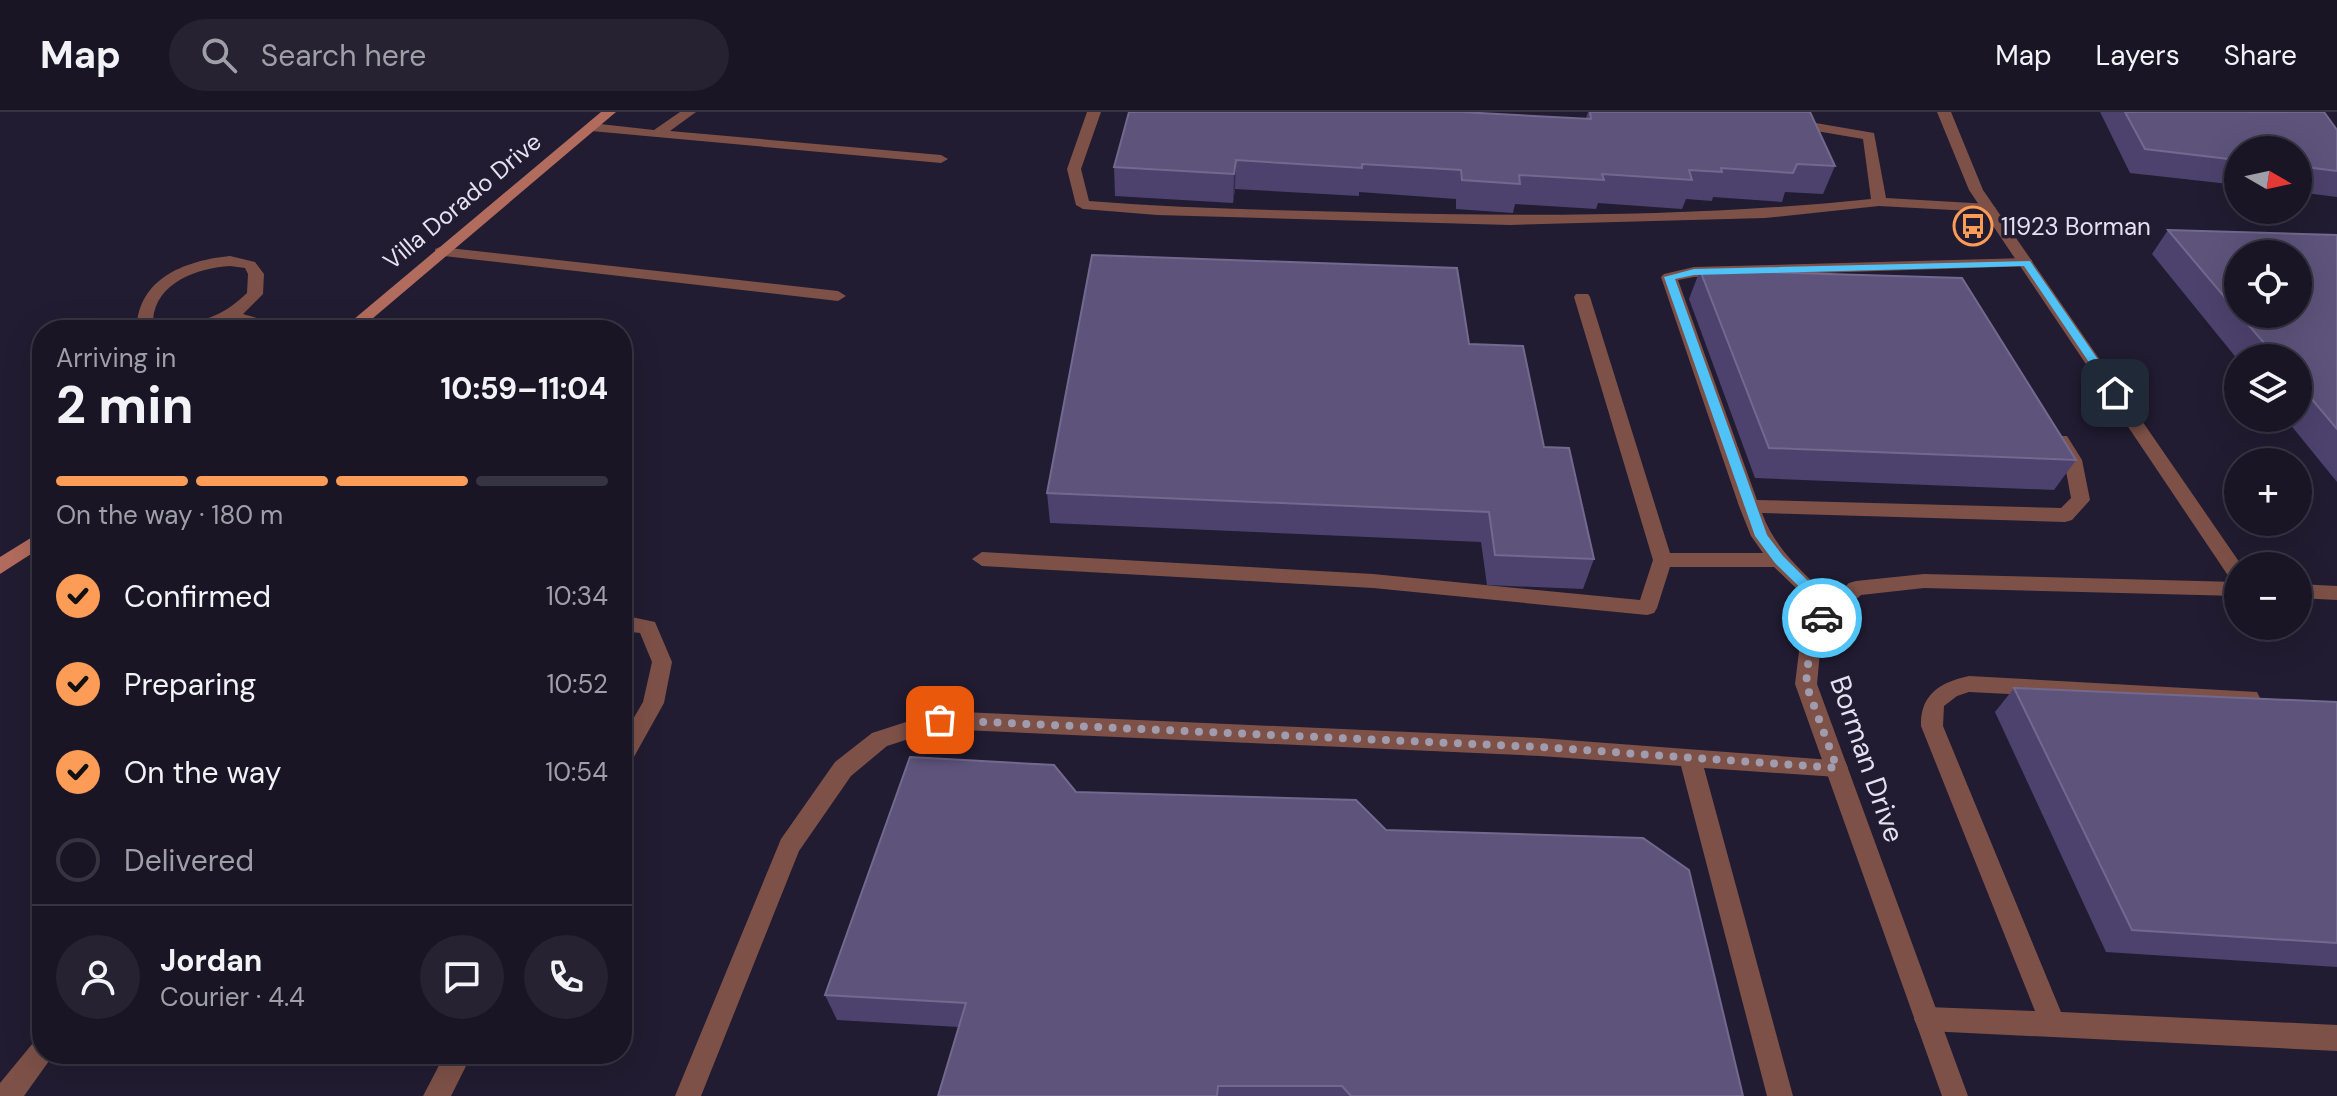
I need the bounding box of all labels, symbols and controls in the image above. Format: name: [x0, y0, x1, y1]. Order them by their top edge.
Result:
search box: [169, 19, 729, 91]
text: Map: [40, 30, 121, 80]
icon: search: [197, 33, 241, 77]
text: Search here: [261, 36, 426, 75]
text: Map: [1995, 37, 2052, 74]
text: Layers: [2096, 37, 2180, 74]
text: Share: [2224, 37, 2297, 74]
street label: Villa Dorado Drive: [377, 126, 547, 276]
north arrow: [2224, 136, 2312, 224]
map controls: [2224, 136, 2312, 640]
bus stop icon: 11923 Borman: [1952, 205, 1994, 247]
place label: 11923 Borman: [2001, 211, 2151, 242]
button: locate: [2224, 240, 2312, 328]
text: Arriving in: [56, 341, 176, 375]
button: layers: [2224, 344, 2312, 432]
pin: [2081, 359, 2149, 427]
text: 10:59–11:04: [440, 369, 608, 408]
text: 2 min: [56, 371, 194, 439]
icon: home: [2093, 371, 2137, 415]
button: +: [2224, 448, 2312, 536]
text: On the way · 180 m: [56, 498, 283, 532]
button: −: [2224, 552, 2312, 640]
icon: check: [56, 574, 100, 618]
text: Confirmed: [124, 577, 271, 616]
courier: [1782, 578, 1862, 658]
text: 10:34: [546, 579, 608, 613]
icon: car: [1800, 596, 1844, 640]
icon: check: [56, 662, 100, 706]
text: Preparing: [124, 665, 256, 704]
text: 10:52: [546, 667, 608, 701]
street label: Borman Drive: [1821, 671, 1913, 847]
pin: [906, 686, 974, 754]
icon: bag: [918, 698, 962, 742]
icon: check: [56, 750, 100, 794]
text: On the way: [124, 753, 281, 792]
text: 10:54: [545, 755, 608, 789]
text: Delivered: [124, 841, 254, 880]
button: person: [56, 935, 140, 1019]
button: chat: [420, 935, 504, 1019]
button: phone: [524, 935, 608, 1019]
text: Jordan: [160, 941, 262, 980]
text: Courier · 4.4: [160, 980, 305, 1014]

